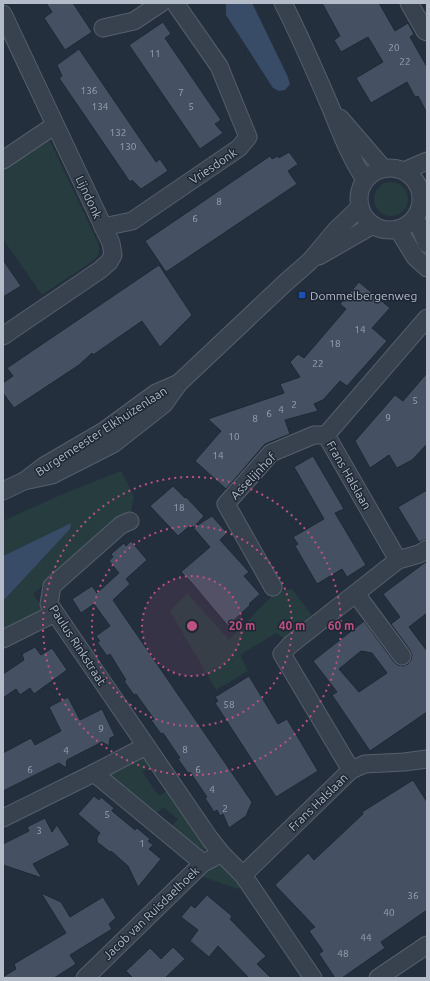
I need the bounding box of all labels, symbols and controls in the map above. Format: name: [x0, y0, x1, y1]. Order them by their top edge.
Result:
house number: 20: [388, 42, 400, 53]
house number: 11: [149, 48, 161, 59]
house number: 22: [399, 56, 411, 67]
house number: 136: [81, 85, 98, 96]
house number: 7: [178, 87, 184, 98]
house number: 134: [92, 101, 109, 112]
house number: 5: [188, 101, 194, 112]
house number: 132: [110, 127, 126, 138]
house number: 130: [120, 141, 137, 152]
street label: Vriesdonk: [187, 146, 239, 186]
street label: Lijndonk: [73, 174, 105, 220]
house number: 8: [216, 196, 222, 207]
house number: 6: [192, 213, 198, 224]
place label: Dommelbergenweg: [310, 289, 417, 302]
marker: Dommelbergenweg: [297, 290, 307, 300]
house number: 14: [354, 324, 366, 335]
house number: 18: [329, 338, 341, 349]
house number: 22: [312, 358, 324, 369]
street label: Burgemeester Elkhuizenlaan: [33, 384, 169, 478]
house number: 5: [412, 395, 418, 406]
house number: 2: [291, 399, 297, 410]
house number: 4: [278, 404, 284, 415]
house number: 6: [266, 408, 272, 419]
house number: 9: [385, 412, 391, 423]
house number: 8: [252, 413, 258, 424]
house number: 10: [228, 431, 240, 442]
street label: Frans Halslaan: [324, 438, 374, 512]
house number: 14: [212, 450, 224, 461]
street label: Asselijnhof: [228, 450, 279, 502]
house number: 18: [173, 502, 185, 513]
street label: Paulus Rinkstraat: [47, 603, 109, 688]
centre of rings: [185, 619, 199, 633]
text: 20 m: [229, 619, 255, 632]
text: 40 m: [279, 619, 305, 632]
text: 60 m: [328, 619, 354, 632]
house number: 58: [223, 699, 235, 710]
house number: 9: [98, 723, 104, 734]
house number: 8: [182, 744, 188, 755]
house number: 4: [63, 745, 69, 756]
house number: 6: [27, 764, 33, 775]
house number: 6: [195, 764, 201, 775]
street label: Frans Halslaan: [286, 771, 350, 833]
house number: 4: [209, 784, 215, 795]
house number: 2: [222, 803, 228, 814]
house number: 5: [104, 809, 110, 820]
house number: 3: [36, 825, 42, 836]
house number: 1: [139, 838, 145, 849]
street label: Jacob van Ruisdaelhoek: [100, 864, 202, 962]
house number: 36: [407, 890, 419, 901]
house number: 40: [383, 907, 395, 918]
house number: 44: [360, 932, 372, 943]
house number: 48: [337, 948, 349, 959]

